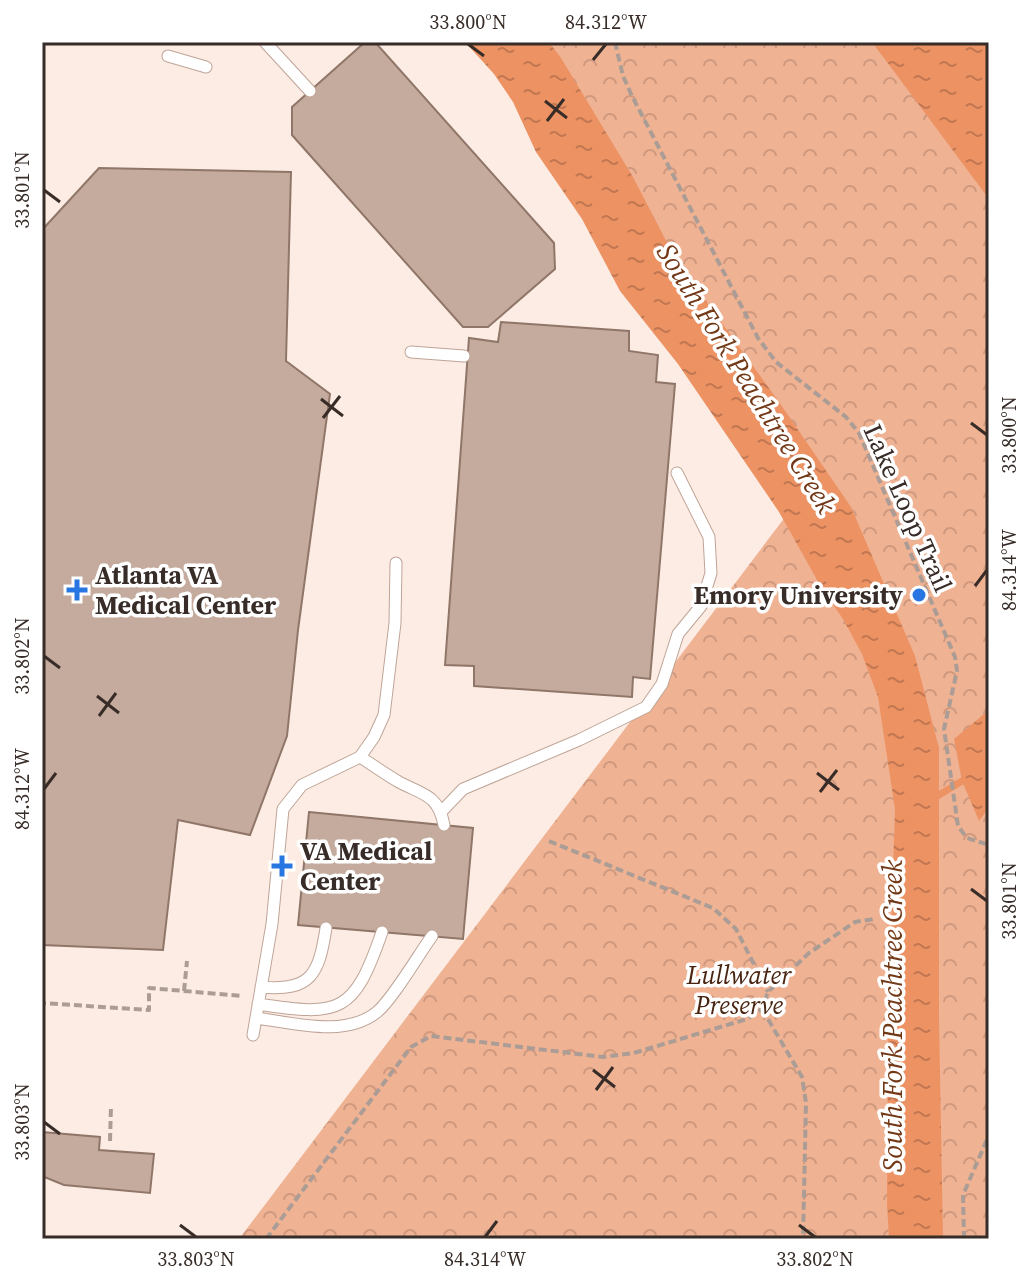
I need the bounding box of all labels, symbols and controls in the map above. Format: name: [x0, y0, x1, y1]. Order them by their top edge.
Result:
text: 33.800°N: [429, 8, 507, 36]
text: 84.312°W: [565, 8, 648, 36]
text: 33.801°N: [8, 151, 36, 229]
water label: South Fork Peachtree Creek: [648, 236, 846, 521]
text: 33.800°N: [995, 396, 1023, 474]
street label: Lake Loop Trail: [855, 418, 961, 598]
text: 84.314°W: [995, 528, 1023, 611]
place label: Atlanta VA Medical Center: [95, 557, 277, 623]
place label: Emory University: [693, 577, 903, 613]
marker: Atlanta VA Medical Center: [66, 579, 88, 601]
marker: Emory University: [910, 586, 928, 604]
text: 33.802°N: [8, 617, 36, 695]
text: 84.312°W: [8, 747, 36, 830]
place label: VA Medical Center: [300, 833, 432, 899]
marker: VA Medical Center: [271, 855, 293, 877]
water label: South Fork Peachtree Creek: [873, 859, 911, 1172]
text: 33.801°N: [995, 862, 1023, 940]
park label: Lullwater Preserve: [686, 957, 792, 1023]
text: 33.803°N: [8, 1083, 36, 1161]
text: 33.803°N: [157, 1245, 235, 1273]
text: 84.314°W: [444, 1245, 527, 1273]
text: 33.802°N: [776, 1245, 854, 1273]

